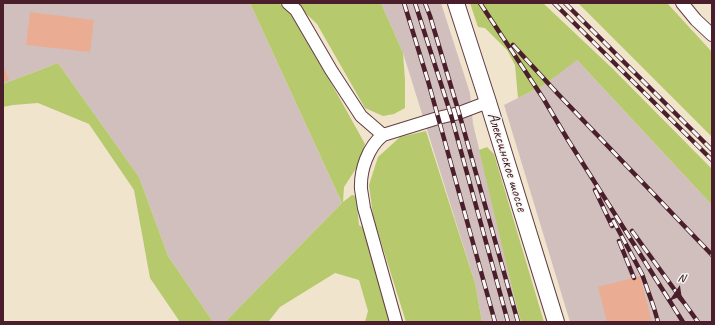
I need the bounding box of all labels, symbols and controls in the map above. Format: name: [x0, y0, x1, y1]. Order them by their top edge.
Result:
street label: Алексинское шоссе: [483, 110, 531, 214]
north arrow: [659, 269, 699, 309]
text: N: [677, 270, 687, 285]

